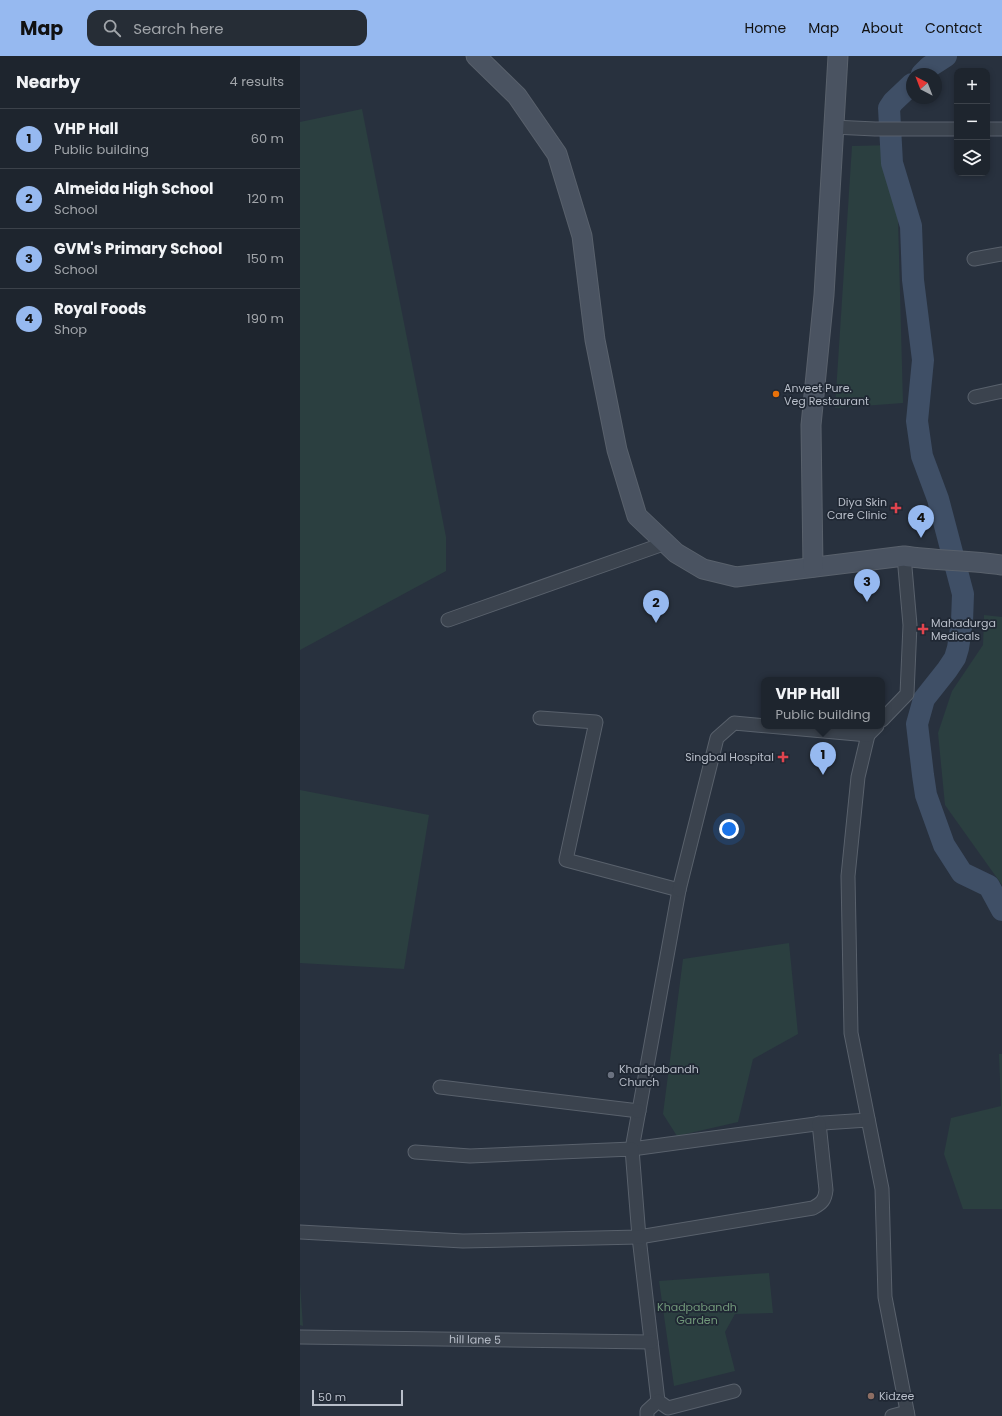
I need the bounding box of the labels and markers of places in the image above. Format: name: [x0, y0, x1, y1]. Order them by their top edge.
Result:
place label: Anveet Pure. Veg Restaurant: [784, 380, 869, 409]
marker: Anveet Pure. Veg Restaurant: [771, 389, 781, 399]
place label: Diya Skin Care Clinic: [827, 494, 887, 523]
marker: Diya Skin Care Clinic: [890, 502, 902, 514]
pin: 4: [908, 505, 934, 538]
pin: 3: [854, 569, 880, 602]
pin: 2: [643, 590, 669, 623]
place label: Mahadurga Medicals: [931, 615, 996, 644]
marker: Mahadurga Medicals: [918, 624, 928, 634]
pin: 1: [810, 742, 836, 775]
place label: Singbal Hospital: [685, 749, 774, 765]
marker: Singbal Hospital: [777, 751, 789, 763]
place label: Khadpabandh Church: [619, 1061, 699, 1090]
marker: Khadpabandh Church: [606, 1070, 616, 1080]
place label: Kidzee: [879, 1388, 915, 1404]
marker: Kidzee: [866, 1391, 876, 1401]

